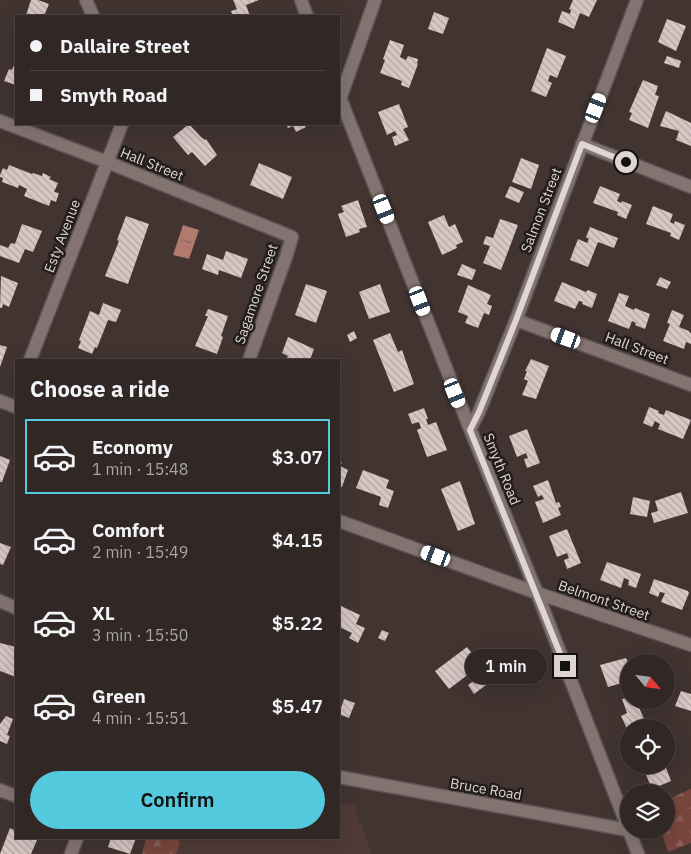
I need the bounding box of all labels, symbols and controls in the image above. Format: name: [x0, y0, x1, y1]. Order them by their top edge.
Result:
text: Dallaire Street: [60, 34, 190, 58]
text: Smyth Road: [60, 83, 168, 107]
car: [583, 91, 608, 125]
street label: Hall Street: [118, 143, 186, 185]
route start: [615, 151, 637, 173]
street label: Salmon Street: [517, 165, 565, 255]
car: [371, 192, 396, 226]
street label: Esty Avenue: [40, 197, 84, 275]
street label: Sagamore Street: [230, 241, 282, 347]
car: [407, 284, 432, 318]
car: [549, 326, 582, 350]
street label: Hall Street: [603, 328, 671, 368]
text: Choose a ride: [30, 374, 170, 403]
car: [442, 376, 467, 410]
street label: Smyth Road: [479, 431, 525, 507]
icon: car: [32, 434, 77, 479]
text: Economy: [92, 435, 173, 459]
text: $3.07: [272, 445, 323, 469]
text: 1 min · 15:48: [92, 459, 188, 479]
icon: car: [32, 517, 77, 562]
text: Comfort: [92, 518, 165, 542]
text: $4.15: [272, 528, 323, 552]
text: 2 min · 15:49: [92, 542, 188, 562]
car: [419, 544, 452, 568]
street label: Belmont Street: [556, 576, 652, 624]
icon: car: [32, 600, 77, 645]
text: XL: [92, 601, 115, 625]
text: $5.22: [272, 611, 323, 635]
text: 3 min · 15:50: [92, 625, 188, 645]
callout: 1 min: [465, 648, 548, 684]
north arrow: [620, 654, 675, 709]
map controls: [620, 654, 675, 839]
route end: [554, 655, 576, 677]
text: 1 min: [485, 656, 527, 676]
icon: car: [32, 683, 77, 728]
text: Green: [92, 684, 146, 708]
text: $5.47: [272, 694, 323, 718]
text: 4 min · 15:51: [92, 708, 188, 728]
button: locate: [620, 719, 675, 774]
button: Confirm: [30, 771, 325, 829]
street label: Bruce Road: [449, 774, 523, 804]
button: layers: [620, 784, 675, 839]

